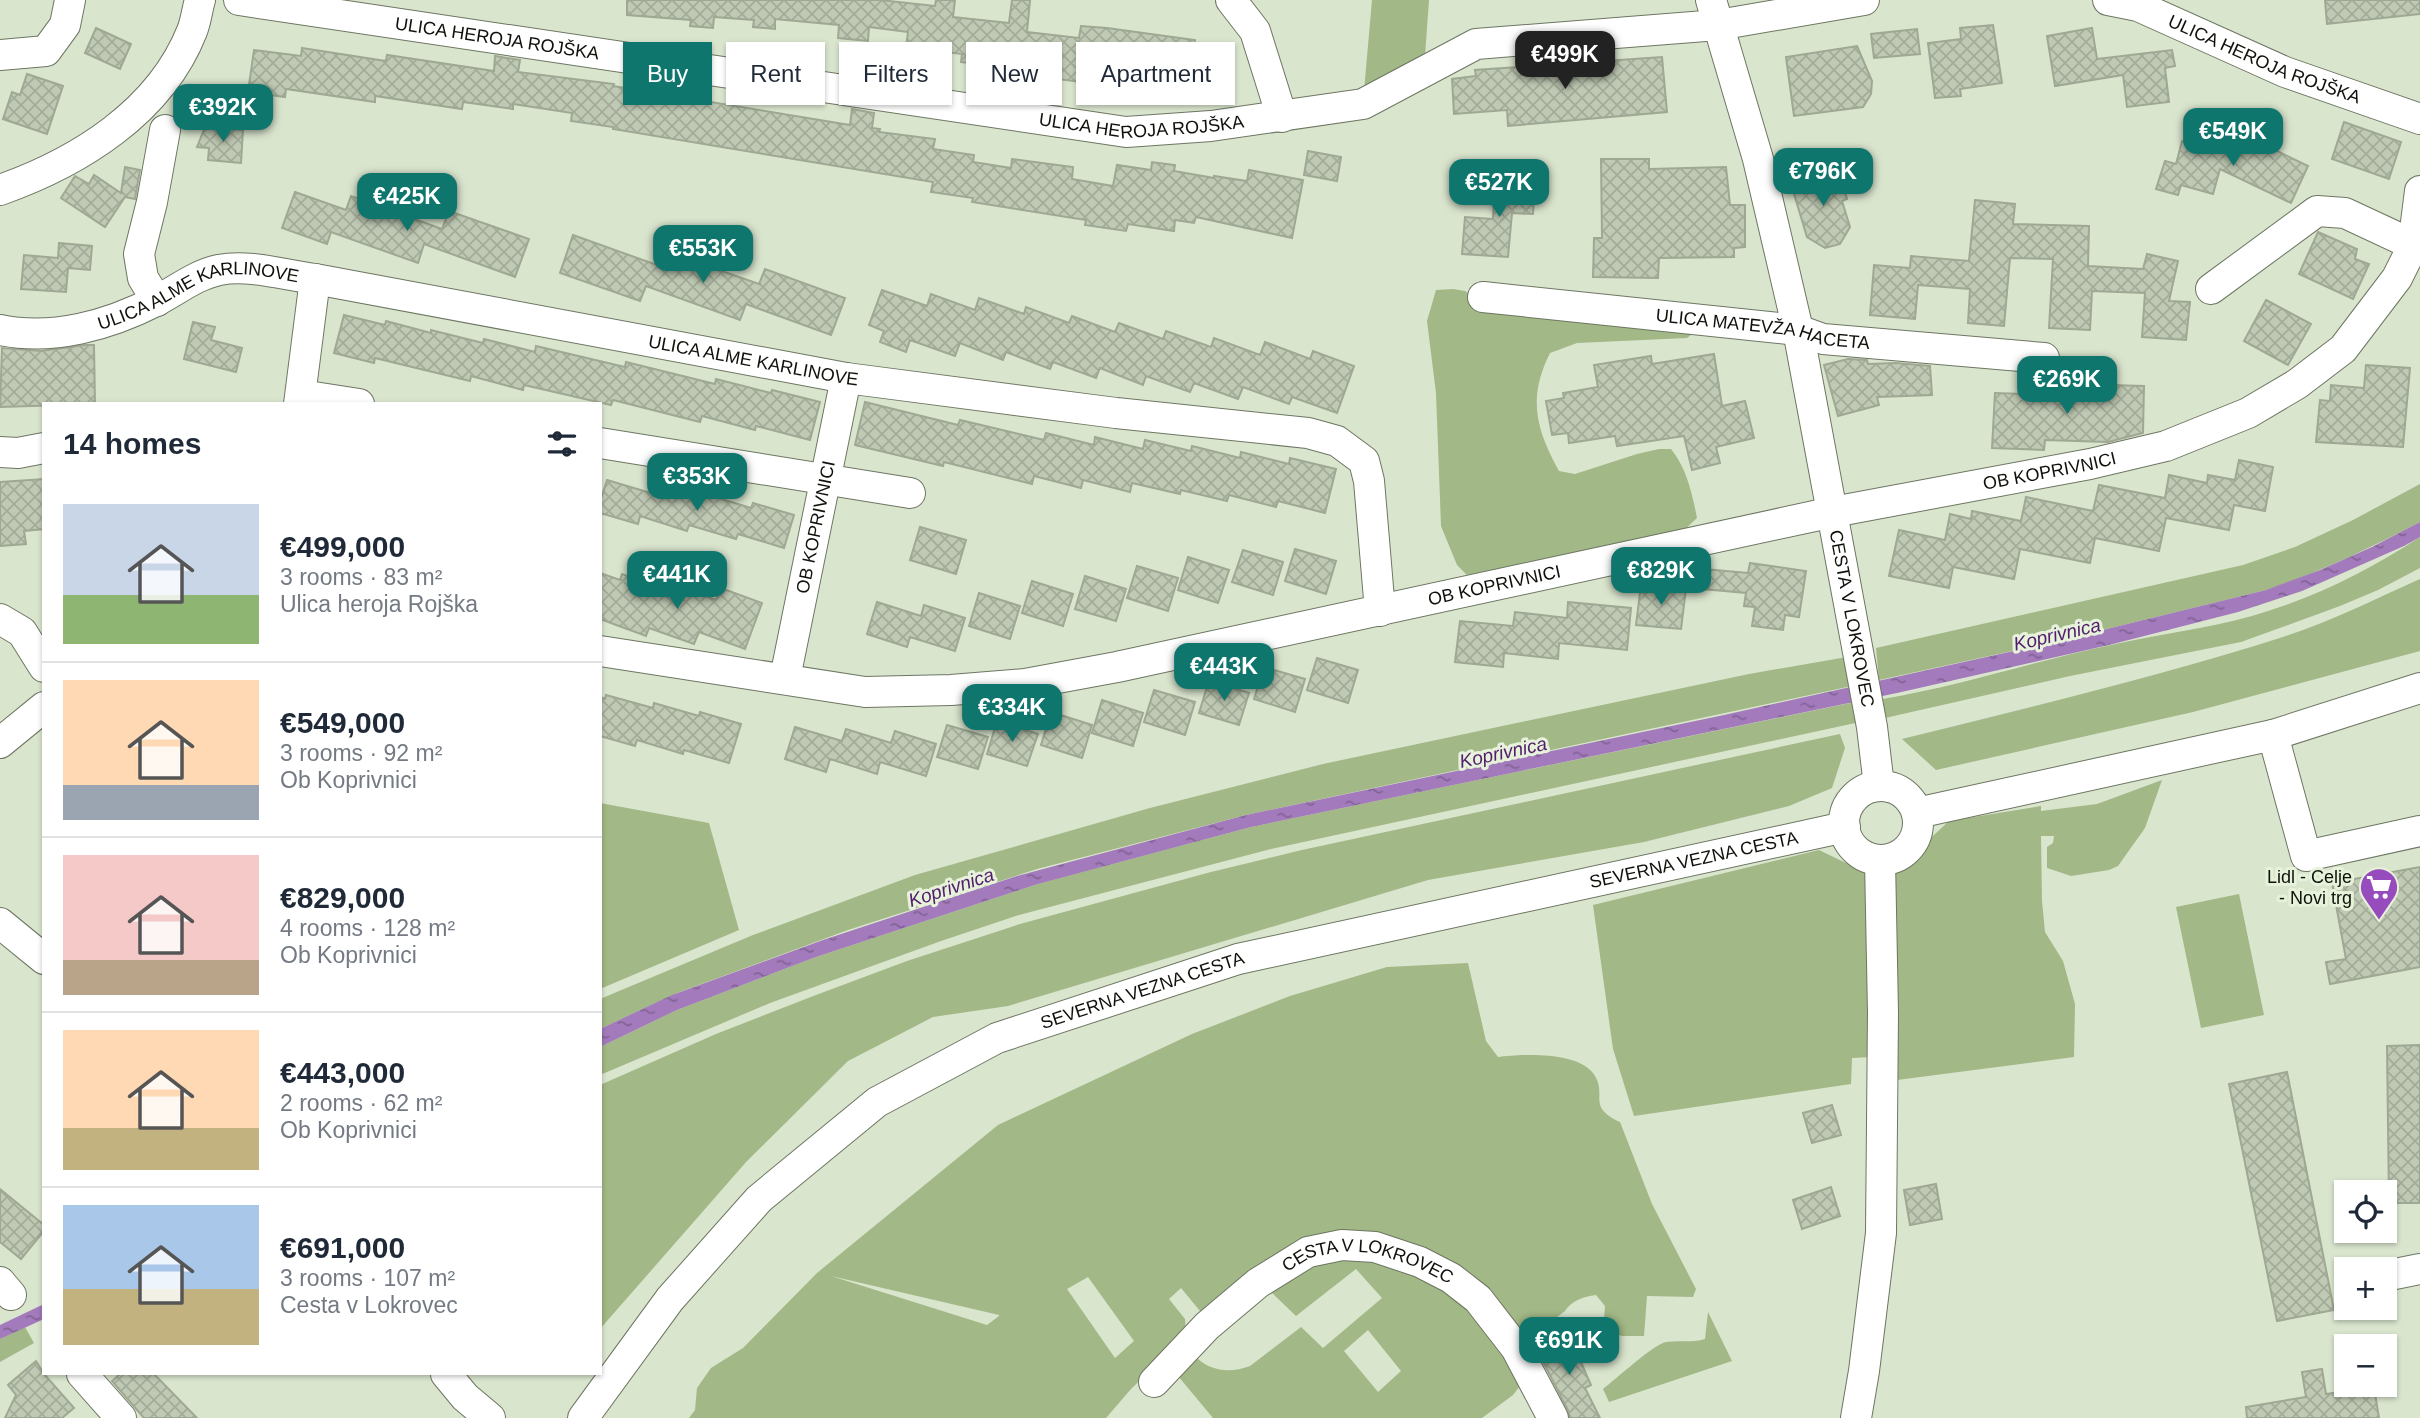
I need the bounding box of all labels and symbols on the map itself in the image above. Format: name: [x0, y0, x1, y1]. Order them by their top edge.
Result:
street label: ULICA HEROJA ROJŠKA: [2165, 11, 2363, 108]
street label: ULICA HEROJA ROJŠKA: [394, 13, 601, 63]
pin: €499K: [1516, 32, 1614, 91]
pin: €392K: [174, 85, 272, 144]
pin: €549K: [2184, 108, 2282, 168]
street label: ULICA HEROJA ROJŠKA: [1038, 109, 1245, 142]
pin: €796K: [1774, 148, 1872, 208]
pin: €527K: [1450, 160, 1548, 219]
pin: €425K: [358, 174, 456, 233]
pin: €553K: [654, 226, 752, 285]
street label: ULICA ALME KARLINOVE: [95, 258, 301, 334]
street label: ULICA MATEVŽA HACETA: [1655, 305, 1871, 353]
street label: ULICA ALME KARLINOVE: [647, 331, 860, 390]
pin: €269K: [2018, 356, 2116, 416]
street label: OB KOPRIVNICI: [1981, 448, 2118, 494]
pin: €353K: [648, 454, 746, 513]
street label: OB KOPRIVNICI: [792, 459, 839, 595]
street label: CESTA V LOKROVEC: [1825, 528, 1878, 709]
pin: €829K: [1612, 548, 1710, 607]
pin: €441K: [628, 552, 726, 611]
street label: OB KOPRIVNICI: [1426, 561, 1562, 609]
water label: Koprivnica: [2012, 614, 2103, 655]
pin: €443K: [1175, 644, 1273, 703]
pin: €334K: [963, 684, 1061, 744]
water label: Koprivnica: [1458, 733, 1549, 772]
street label: SEVERNA VEZNA CESTA: [1588, 828, 1800, 892]
water label: Koprivnica: [906, 864, 997, 911]
supermarket icon: Lidl - Celje - Novi trg: [2358, 866, 2400, 921]
place label: Lidl - Celje - Novi trg: [2267, 867, 2352, 908]
street label: SEVERNA VEZNA CESTA: [1038, 948, 1247, 1033]
street label: CESTA V LOKROVEC: [1278, 1235, 1457, 1287]
pin: €691K: [1520, 1318, 1618, 1377]

